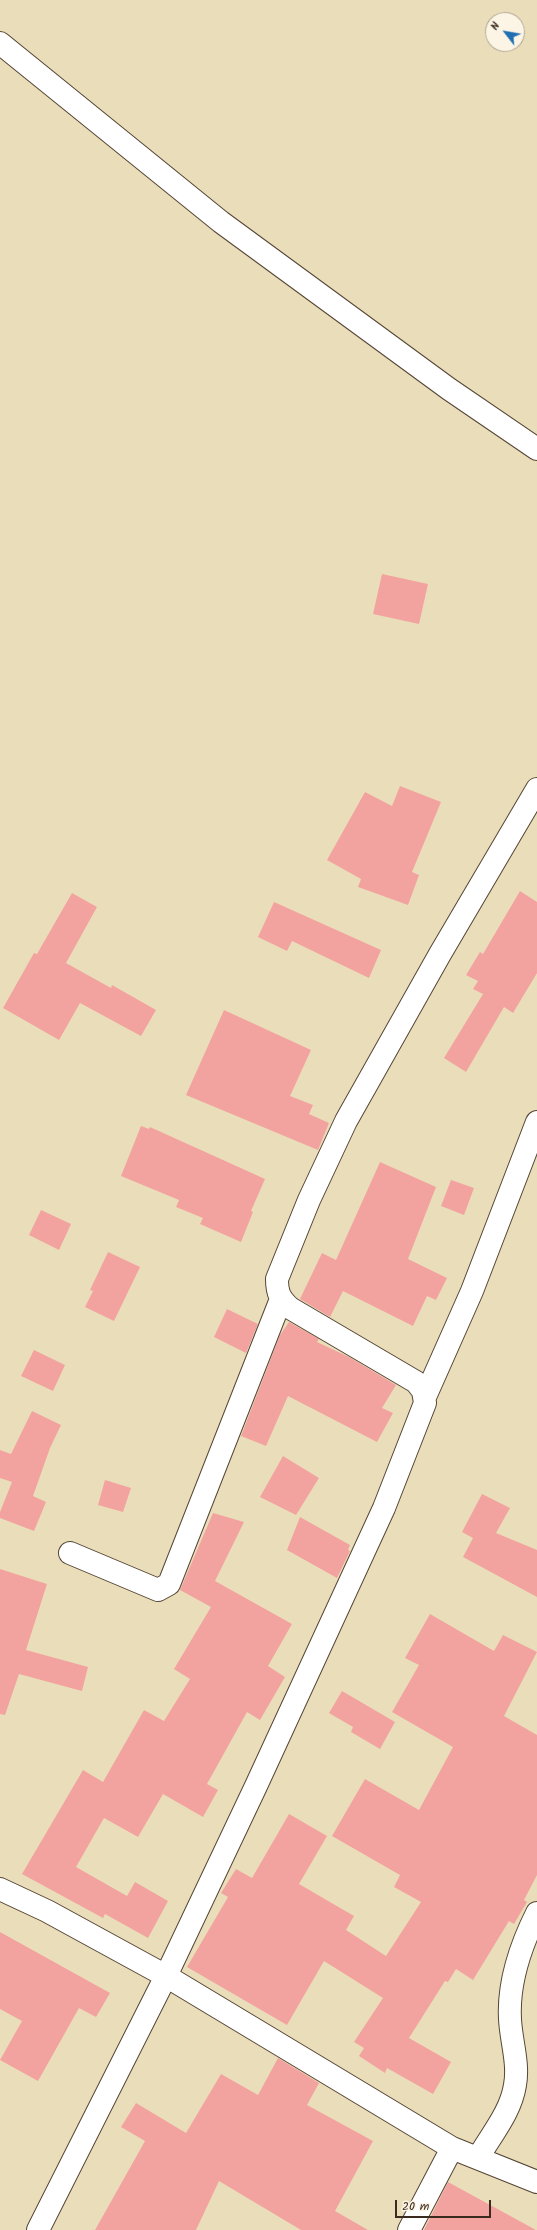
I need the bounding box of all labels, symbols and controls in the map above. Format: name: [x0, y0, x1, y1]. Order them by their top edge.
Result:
north arrow: [485, 12, 525, 52]
text: N: [486, 19, 505, 34]
scale bar: [397, 2192, 493, 2218]
text: 20 m: [402, 2197, 429, 2216]

